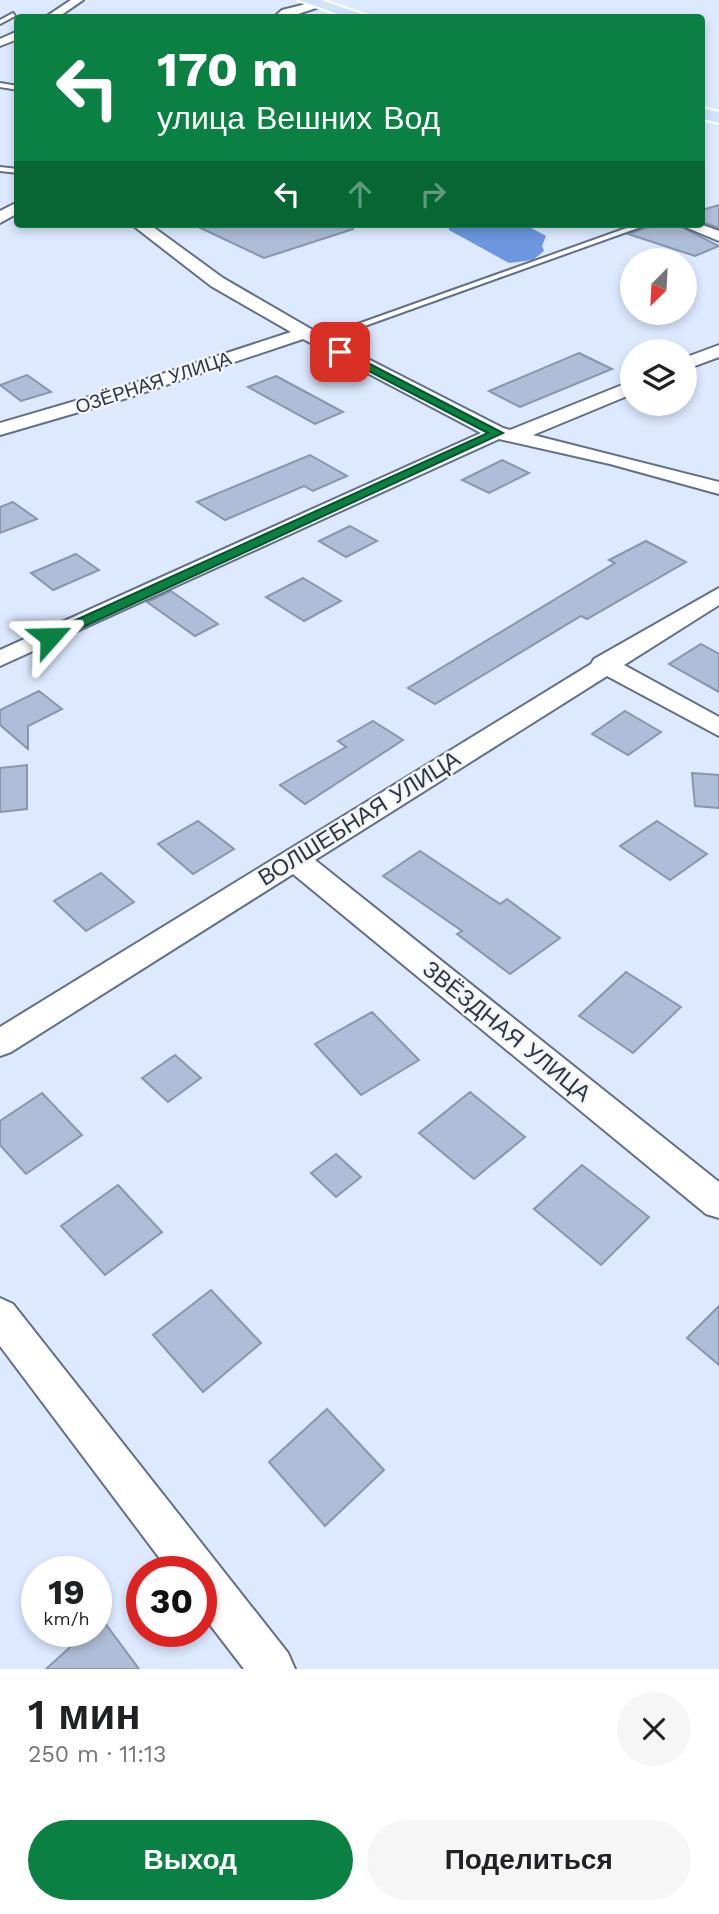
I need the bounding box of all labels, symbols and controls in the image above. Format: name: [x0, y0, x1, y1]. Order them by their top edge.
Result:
text: 170 m: [157, 40, 298, 98]
icon: left: [42, 42, 133, 133]
text: улица Вешних Вод: [157, 99, 440, 137]
icon: left: [268, 175, 306, 213]
icon: ahead: [341, 175, 379, 213]
icon: right: [414, 175, 452, 213]
north arrow: [620, 248, 696, 326]
map controls: [620, 248, 697, 416]
pin: [310, 322, 370, 382]
icon: arrive: [321, 333, 359, 371]
button: layers: [620, 339, 697, 416]
street label: ОЗЁРНАЯ УЛИЦА: [72, 346, 234, 419]
position arrow: [13, 600, 87, 674]
street label: ВОЛШЕБНАЯ УЛИЦА: [253, 745, 466, 892]
street label: ЗВЁЗДНАЯ УЛИЦА: [417, 955, 597, 1108]
speed limit sign: 30: [126, 1556, 217, 1647]
text: 19: [48, 1571, 85, 1613]
text: km/h: [43, 1608, 90, 1629]
text: 1 мин: [28, 1690, 141, 1739]
button: close: [617, 1692, 691, 1766]
text: 250 m · 11:13: [28, 1741, 166, 1768]
button: Выход: [28, 1820, 353, 1900]
button: Поделиться: [367, 1820, 691, 1900]

